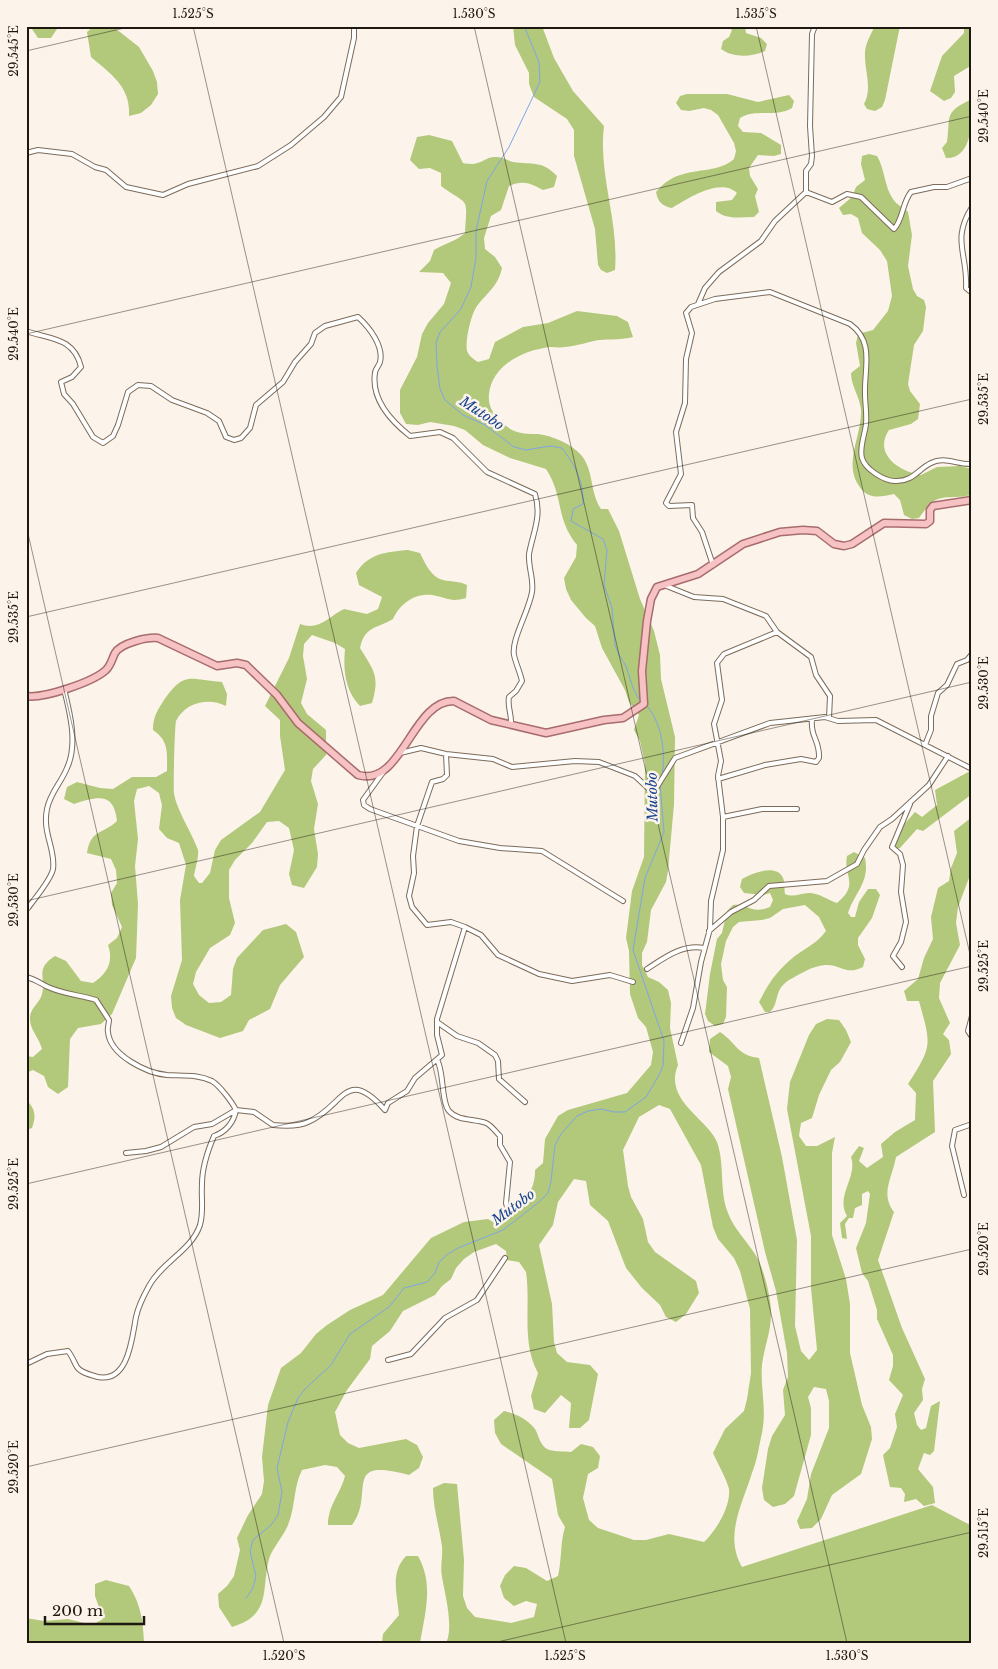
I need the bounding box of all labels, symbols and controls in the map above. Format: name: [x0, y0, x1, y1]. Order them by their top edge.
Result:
text: 1.525°S: [172, 6, 214, 21]
text: 1.530°S: [452, 6, 496, 21]
text: 1.535°S: [735, 6, 777, 21]
text: 29.545°E: [6, 25, 21, 77]
text: 29.540°E: [976, 89, 991, 143]
text: 29.540°E: [6, 307, 21, 361]
text: 29.535°E: [976, 373, 991, 425]
water label: Mutobo: [456, 391, 508, 434]
text: 29.535°E: [6, 591, 21, 643]
text: 29.530°E: [976, 656, 991, 710]
water label: Mutobo: [643, 772, 661, 823]
text: 29.530°E: [6, 873, 21, 927]
text: 29.525°E: [976, 940, 991, 992]
text: 29.525°E: [6, 1158, 21, 1210]
water label: Mutobo: [487, 1185, 538, 1230]
text: 29.520°E: [976, 1222, 991, 1276]
text: 29.520°E: [6, 1440, 21, 1494]
text: 29.515°E: [976, 1508, 991, 1558]
scale bar: [45, 1594, 144, 1626]
text: 200 m: [52, 1601, 103, 1620]
text: 1.520°S: [262, 1648, 306, 1663]
text: 1.525°S: [544, 1648, 586, 1663]
text: 1.530°S: [825, 1648, 869, 1663]

